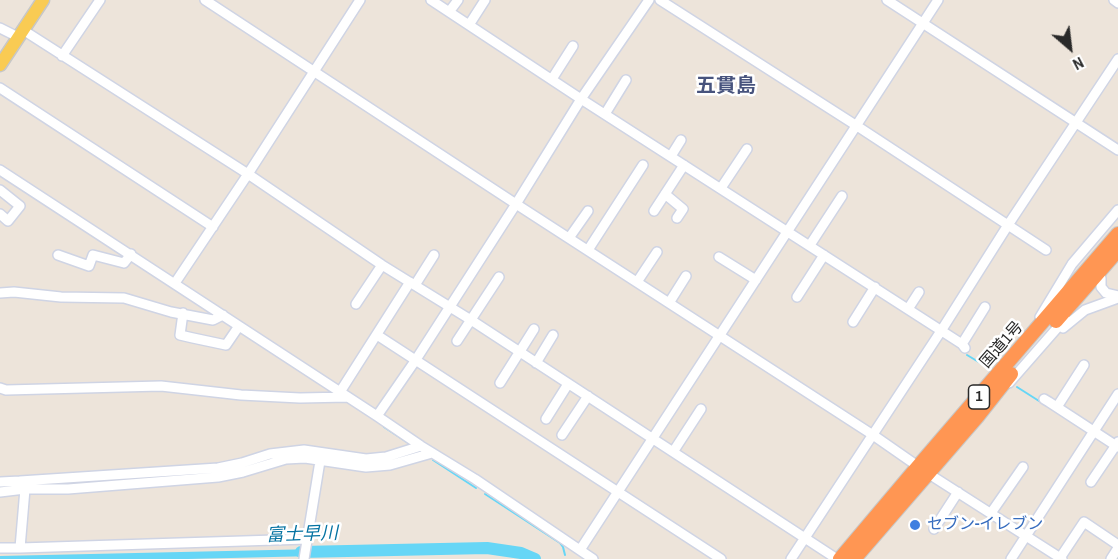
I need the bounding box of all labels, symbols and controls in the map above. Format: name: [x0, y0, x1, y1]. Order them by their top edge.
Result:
north arrow: [1040, 18, 1100, 78]
text: N: [1069, 52, 1088, 76]
district label: 五貫島: [696, 75, 756, 99]
street label: 国道1号: [977, 318, 1027, 372]
road number: 1: [968, 385, 990, 409]
place label: セブン-イレブン: [927, 515, 1043, 535]
marker: セブン-イレブン: [908, 518, 922, 532]
water label: 富士早川: [266, 523, 338, 547]

